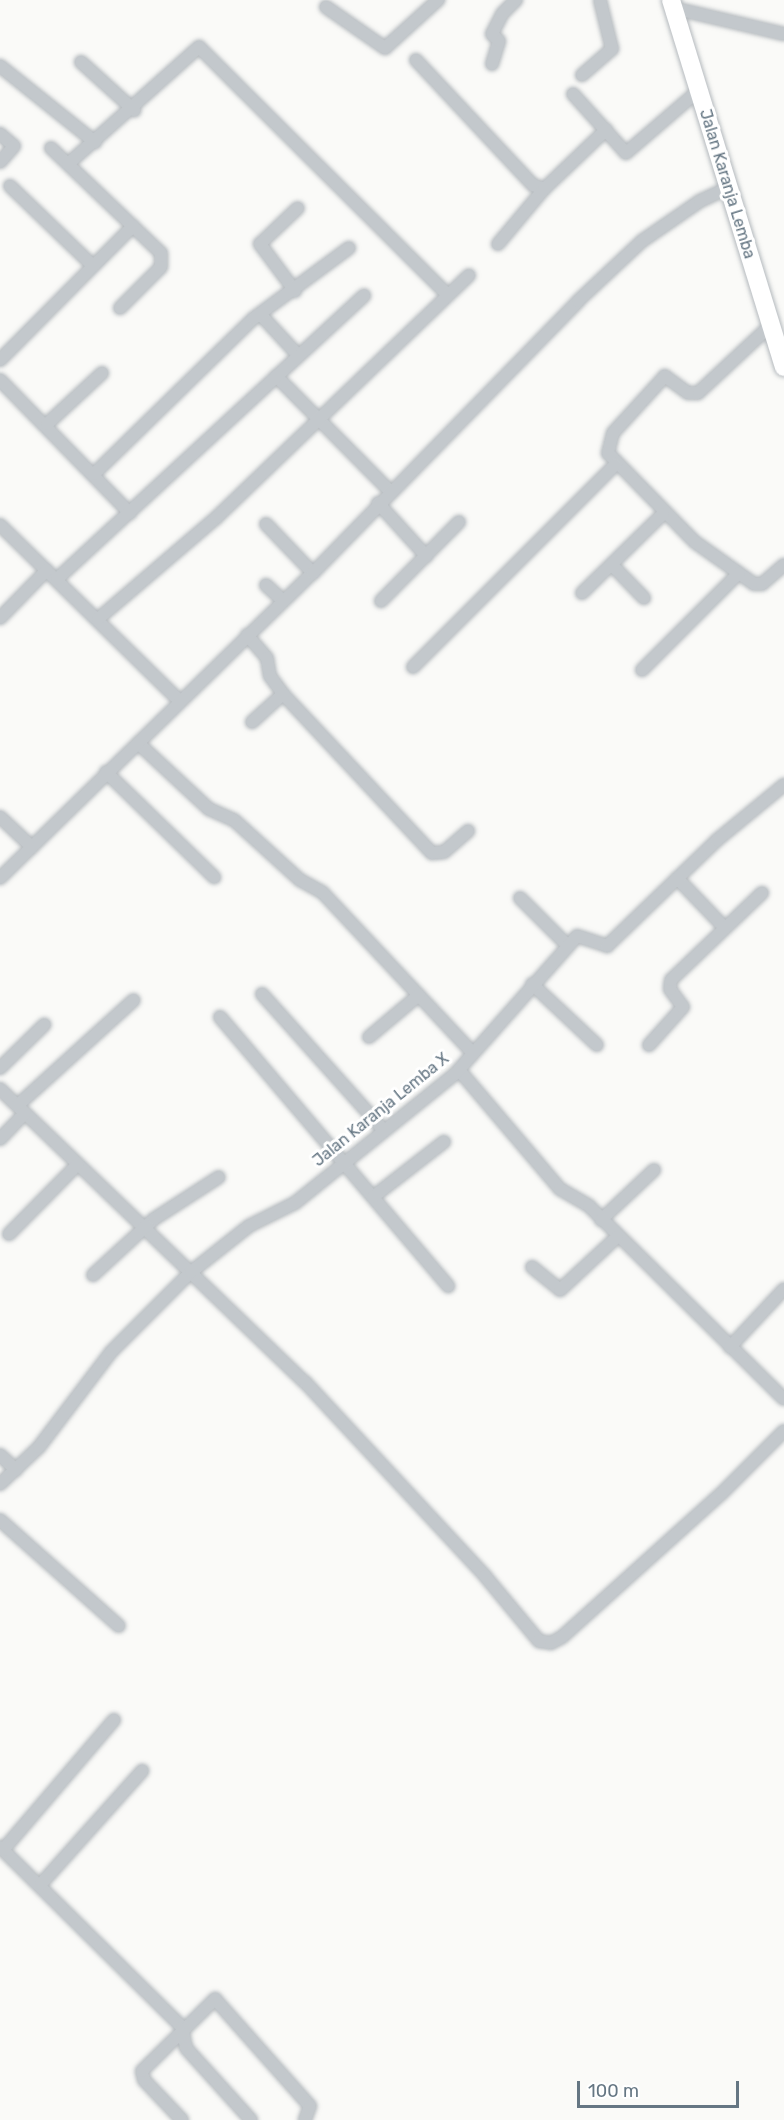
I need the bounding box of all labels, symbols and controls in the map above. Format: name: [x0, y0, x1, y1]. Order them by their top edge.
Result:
street label: Jalan Karanja Lemba: [695, 107, 759, 261]
street label: Jalan Karanja Lemba X: [309, 1049, 453, 1171]
scale bar: [580, 2069, 742, 2107]
text: 100 m: [588, 2080, 639, 2102]

